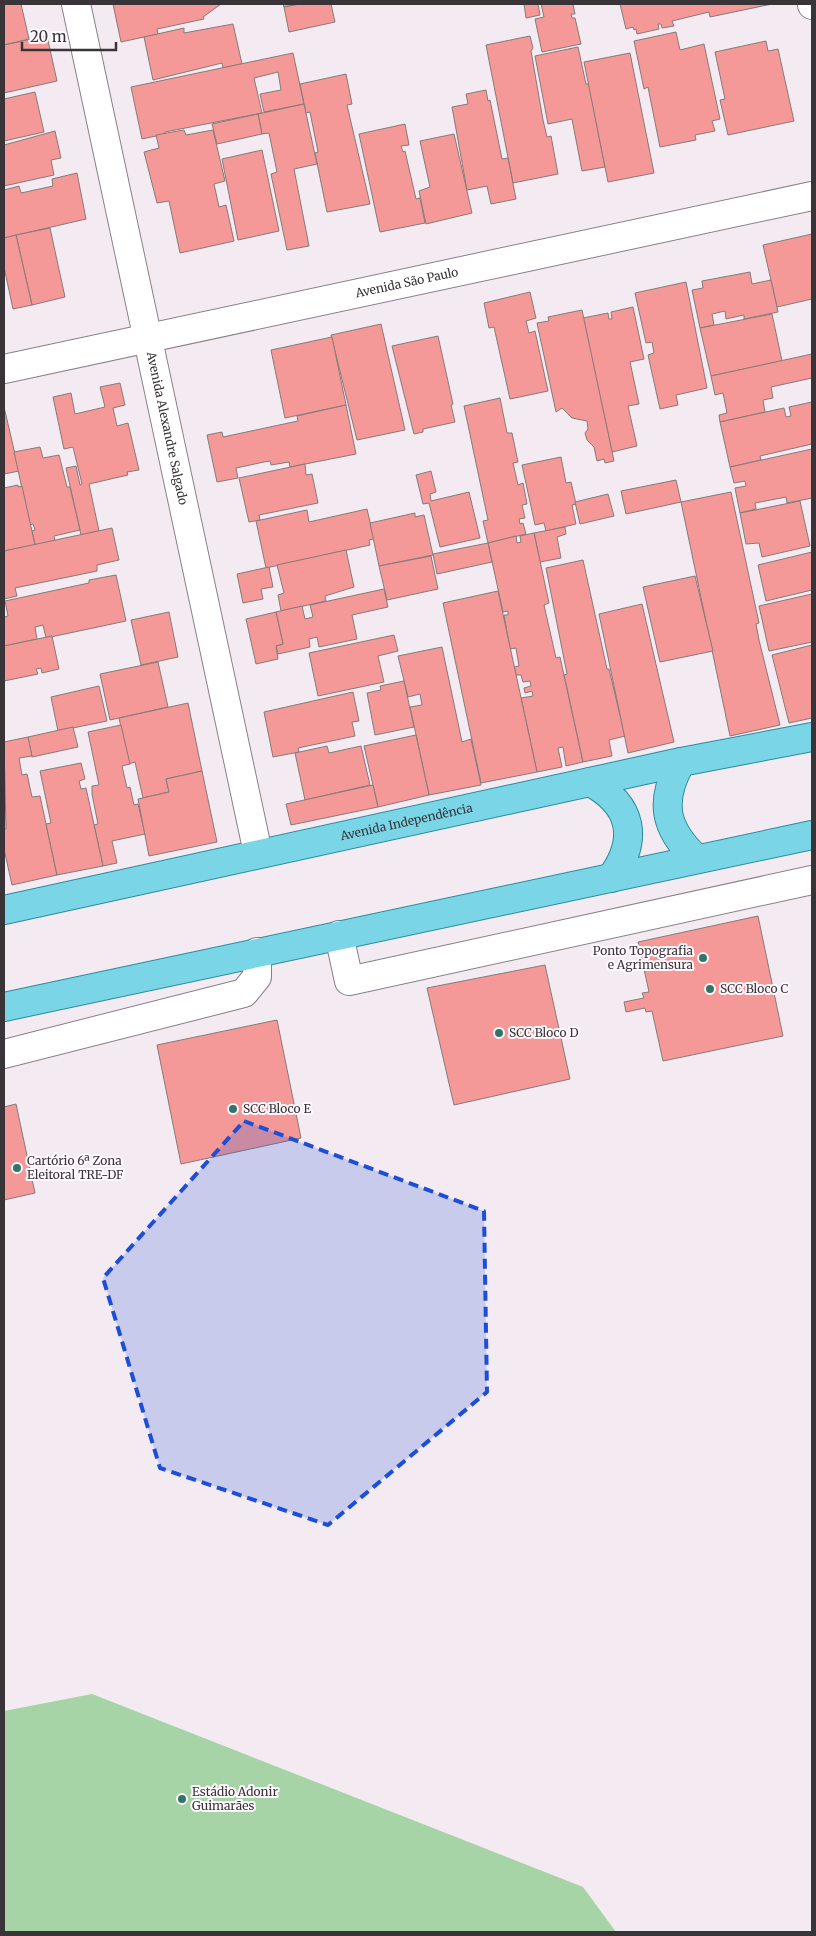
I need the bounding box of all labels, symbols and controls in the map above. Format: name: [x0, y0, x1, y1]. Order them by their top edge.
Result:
scale bar: [22, 20, 116, 52]
text: 20 m: [30, 27, 67, 46]
street label: Avenida São Paulo: [353, 264, 460, 301]
street label: Avenida Alexandre Salgado: [144, 349, 191, 506]
street label: Avenida Independência: [338, 800, 474, 843]
place label: Ponto Topografia e Agrimensura: [593, 943, 694, 972]
marker: Ponto Topografia e Agrimensura: [697, 952, 709, 964]
place label: SCC Bloco C: [720, 981, 788, 996]
marker: SCC Bloco C: [704, 983, 716, 995]
place label: SCC Bloco D: [509, 1025, 578, 1040]
marker: SCC Bloco D: [493, 1027, 505, 1039]
place label: SCC Bloco E: [243, 1101, 311, 1116]
marker: SCC Bloco E: [227, 1103, 239, 1115]
place label: Cartório 6ª Zona Eleitoral TRE-DF: [27, 1153, 124, 1182]
marker: Cartório 6ª Zona Eleitoral TRE-DF: [11, 1162, 23, 1174]
place label: Estádio Adonir Guimarães: [192, 1784, 278, 1813]
marker: Estádio Adonir Guimarães: [176, 1793, 188, 1805]

